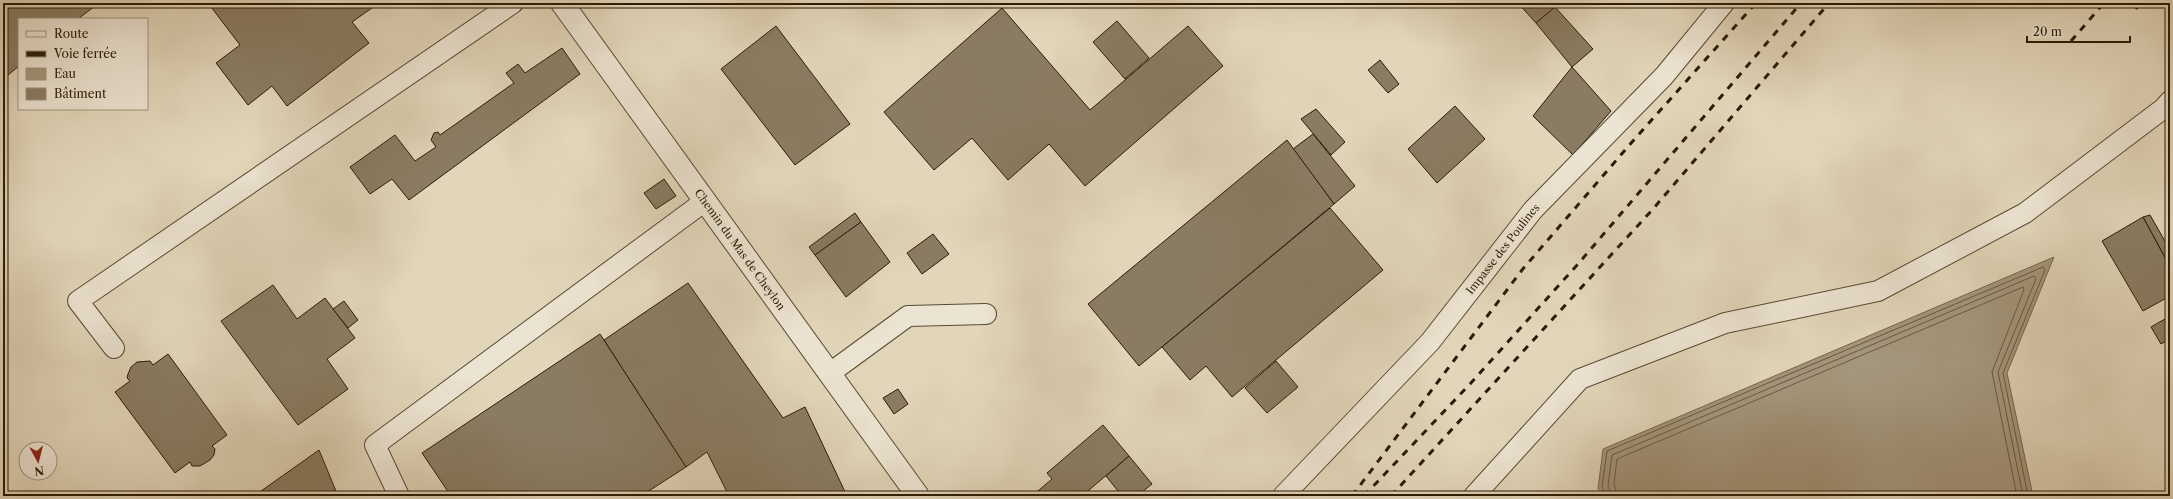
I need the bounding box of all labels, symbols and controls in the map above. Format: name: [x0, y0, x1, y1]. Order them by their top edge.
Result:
legend: [18, 18, 148, 110]
scale bar: [2027, 18, 2130, 44]
text: 20 m: [2033, 24, 2062, 39]
text: Route: [54, 26, 89, 41]
text: Voie ferrée: [53, 46, 117, 61]
text: Eau: [54, 66, 77, 81]
text: Bâtiment: [54, 86, 107, 101]
street label: Chemin du Mas de Cheylon: [692, 186, 788, 313]
street label: Impasse des Poulines: [1463, 200, 1543, 297]
north arrow: [18, 441, 58, 481]
text: N: [33, 463, 45, 479]

